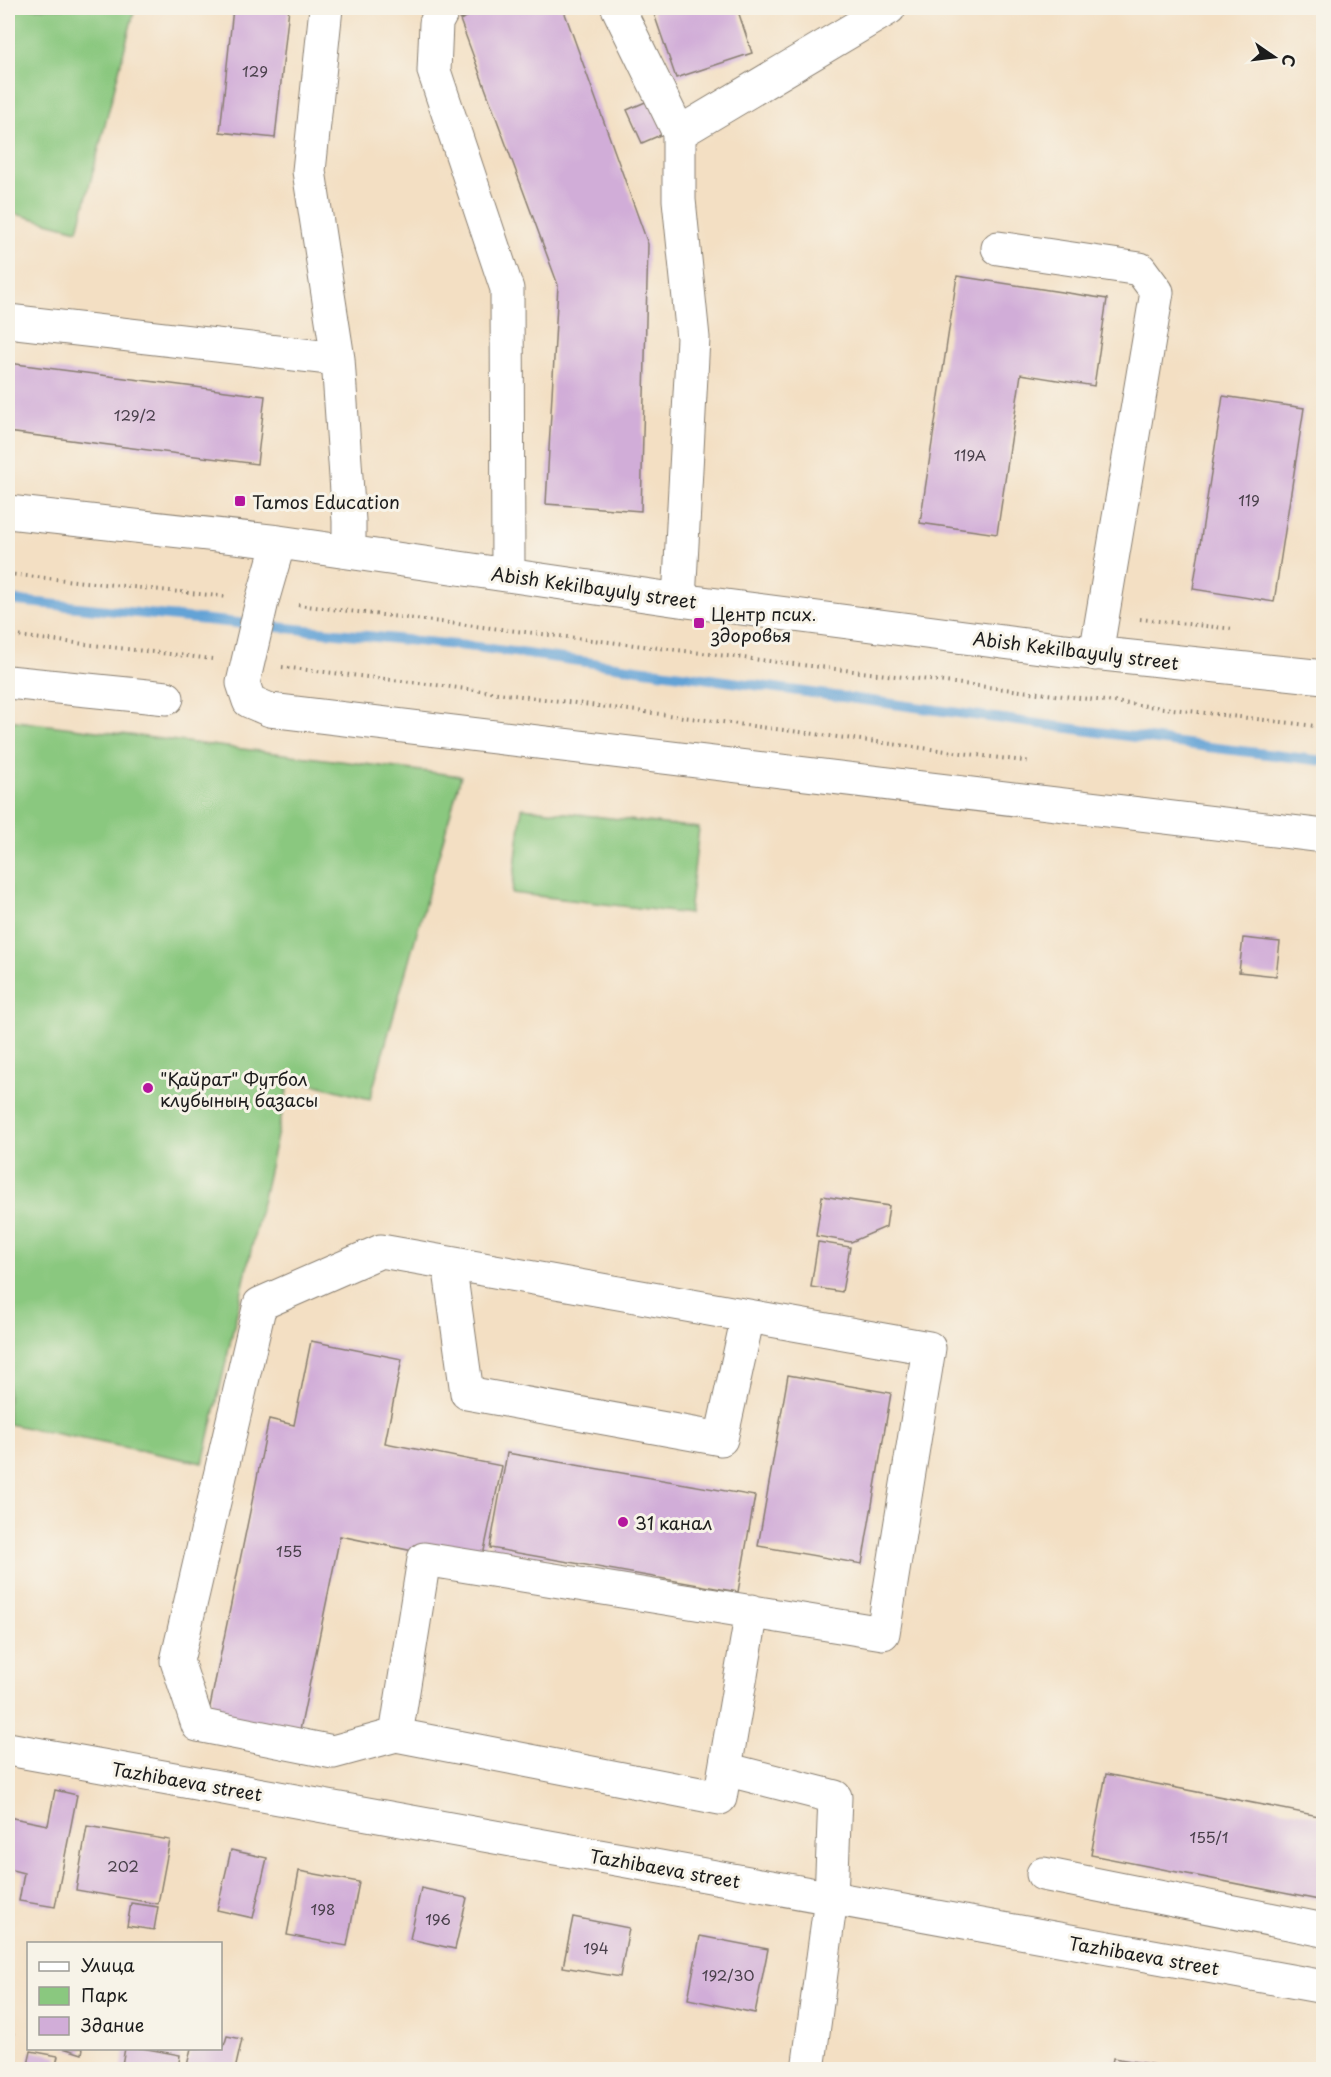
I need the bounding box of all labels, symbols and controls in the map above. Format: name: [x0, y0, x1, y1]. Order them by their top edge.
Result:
north arrow: [1244, 27, 1304, 87]
text: С: [1276, 52, 1303, 70]
house number: 129: [242, 59, 268, 82]
house number: 129/2: [114, 403, 156, 426]
house number: 119А: [954, 443, 986, 466]
place label: Tamos Education: [252, 488, 400, 515]
house number: 119: [1238, 488, 1260, 511]
marker: Tamos Education: [233, 494, 247, 508]
street label: Abish Kekilbayuly street: [490, 559, 698, 615]
place label: Центр псих. здоровья: [710, 600, 816, 648]
marker: Центр псих. здоровья: [692, 616, 706, 630]
street label: Abish Kekilbayuly street: [972, 624, 1180, 676]
place label: "Қайрат" Футбол клубының базасы: [160, 1065, 318, 1113]
marker: "Қайрат" Футбол клубының базасы: [141, 1081, 155, 1095]
place label: 31 канал: [635, 1509, 712, 1536]
marker: 31 канал: [616, 1515, 630, 1529]
house number: 155: [276, 1539, 302, 1562]
street label: Tazhibaeva street: [110, 1754, 264, 1808]
house number: 155/1: [1190, 1825, 1228, 1848]
street label: Tazhibaeva street: [588, 1841, 742, 1895]
house number: 202: [107, 1854, 139, 1877]
house number: 198: [311, 1897, 335, 1920]
house number: 196: [425, 1907, 451, 1930]
street label: Tazhibaeva street: [1067, 1928, 1221, 1982]
house number: 194: [583, 1936, 609, 1959]
legend: [27, 1942, 222, 2050]
text: Улица: [81, 1951, 135, 1978]
house number: 192/30: [702, 1963, 754, 1986]
text: Парк: [81, 1981, 128, 2008]
text: Здание: [81, 2011, 144, 2038]

